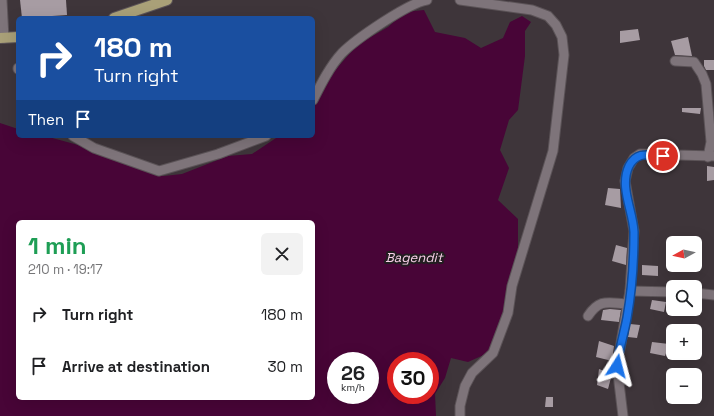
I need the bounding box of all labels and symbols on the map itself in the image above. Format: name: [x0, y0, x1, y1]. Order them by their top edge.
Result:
pin: [646, 139, 680, 173]
north arrow: [666, 236, 702, 272]
water label: Bagendit: [385, 249, 444, 266]
position arrow: [596, 345, 638, 387]
speed limit sign: 30: [387, 352, 439, 404]

